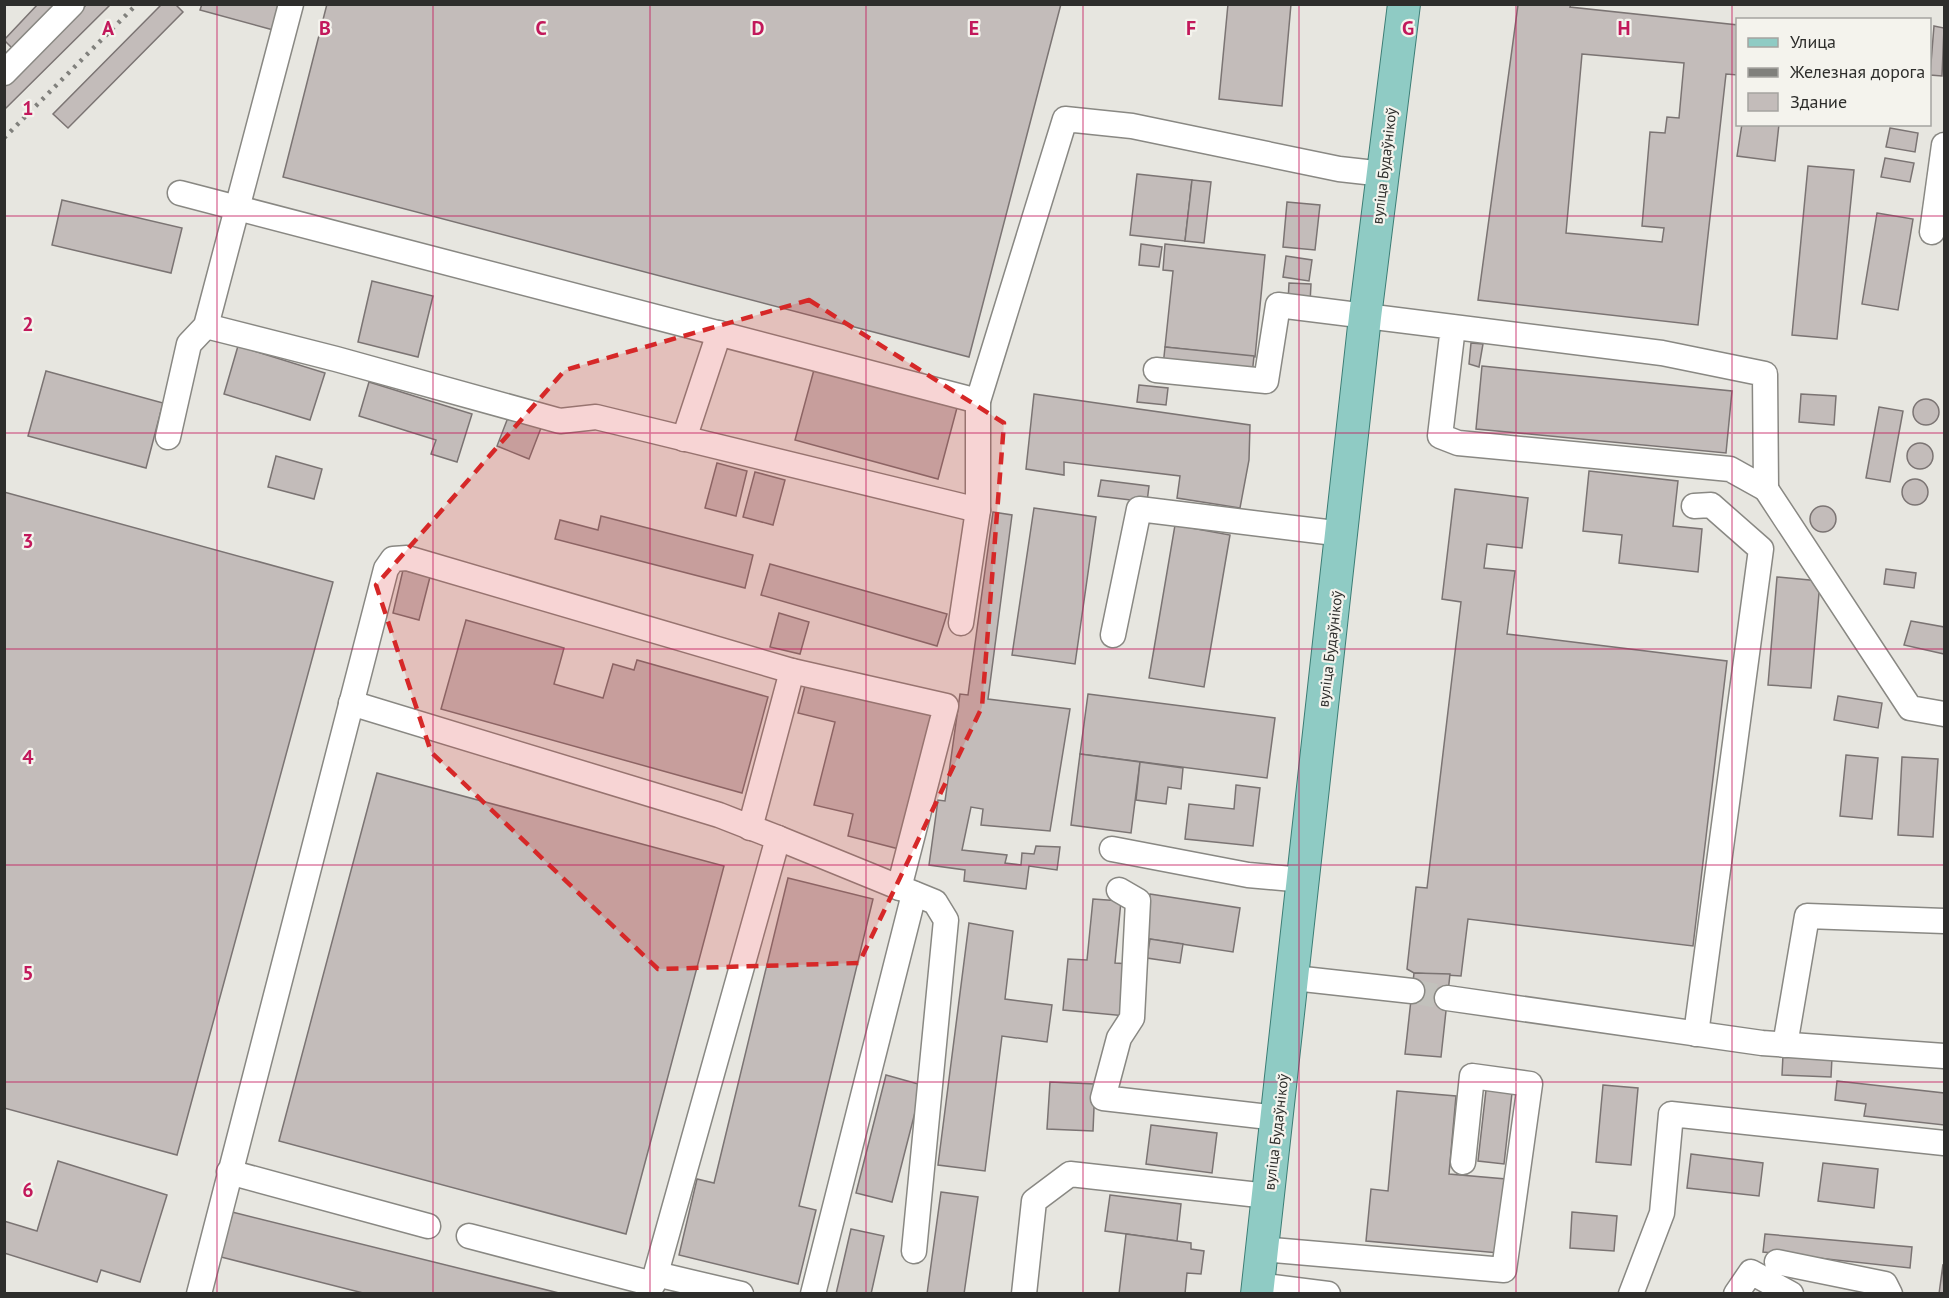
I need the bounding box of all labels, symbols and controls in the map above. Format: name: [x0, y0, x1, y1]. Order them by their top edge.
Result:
text: A: [102, 15, 115, 41]
text: B: [319, 15, 331, 41]
text: C: [535, 15, 547, 41]
text: D: [752, 15, 765, 41]
text: E: [969, 15, 979, 41]
text: F: [1186, 15, 1196, 41]
text: G: [1402, 15, 1414, 41]
text: H: [1617, 15, 1631, 41]
legend: [1736, 18, 1931, 126]
text: Улица: [1790, 30, 1836, 53]
text: Железная дорога: [1789, 60, 1925, 83]
text: Здание: [1790, 90, 1847, 113]
text: 1: [22, 95, 34, 121]
street label: вуліца Будаўнікоў: [1367, 107, 1401, 225]
text: 2: [22, 311, 34, 337]
text: 3: [22, 528, 34, 554]
street label: вуліца Будаўнікоў: [1313, 590, 1347, 708]
text: 4: [22, 744, 34, 770]
text: 5: [22, 960, 34, 986]
street label: вуліца Будаўнікоў: [1259, 1073, 1293, 1191]
text: 6: [22, 1177, 34, 1203]

